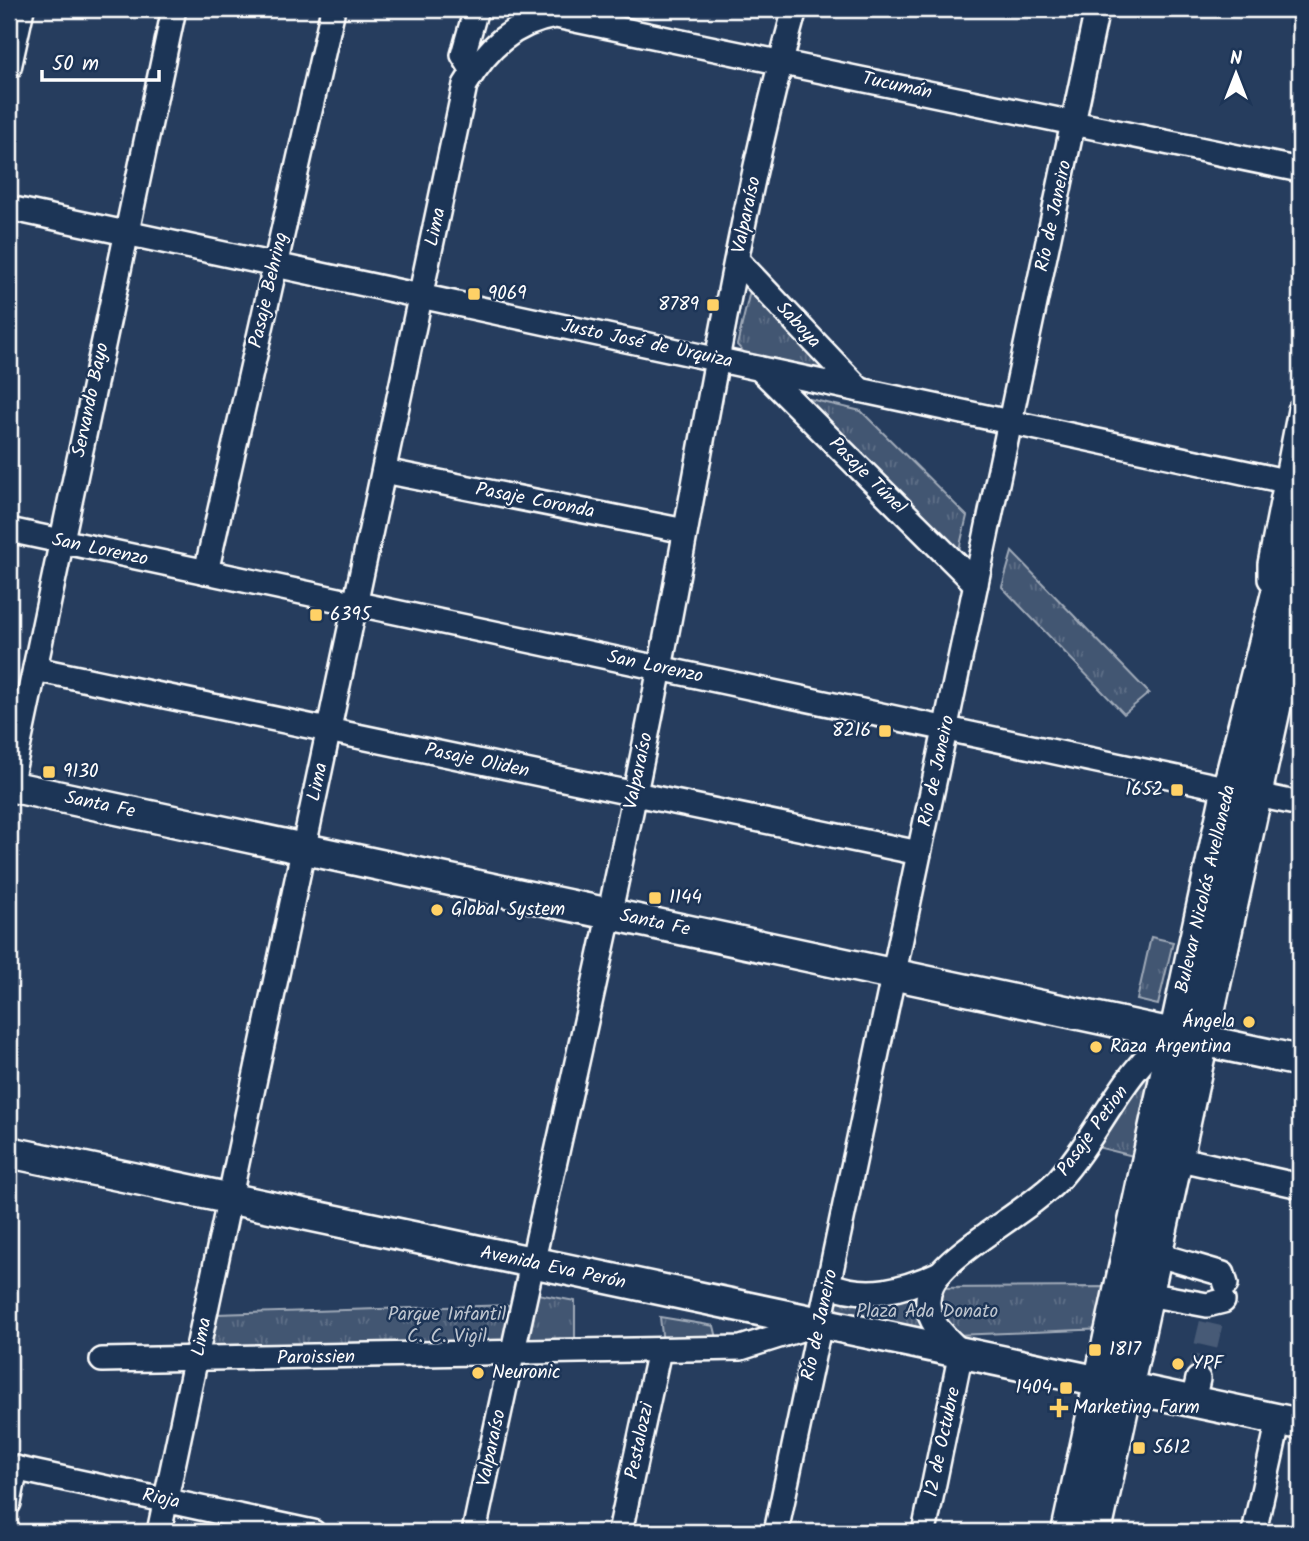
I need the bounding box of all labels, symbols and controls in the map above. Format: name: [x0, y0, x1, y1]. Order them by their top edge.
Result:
scale bar: [42, 38, 159, 82]
north arrow: [1200, 38, 1270, 108]
text: N: [1230, 44, 1242, 74]
text: 50 m: [52, 48, 99, 81]
street label: Tucumán: [859, 64, 935, 108]
street label: Río de Janeiro: [1028, 157, 1080, 275]
street label: Valparaíso: [724, 174, 770, 256]
street label: Lima: [417, 205, 455, 249]
street label: Pasaje Behring: [241, 229, 297, 351]
place label: 9069: [488, 279, 527, 309]
marker: 9069: [466, 286, 482, 302]
place label: 8789: [658, 290, 699, 320]
street label: Saboya: [768, 295, 828, 355]
marker: 8789: [705, 297, 721, 313]
street label: Justo José de Urquiza: [559, 311, 735, 377]
street label: Servando Bayo: [64, 340, 118, 460]
street label: Pasaje Túnel: [821, 430, 913, 522]
street label: Pasaje Coronda: [473, 475, 597, 527]
street label: San Lorenzo: [49, 525, 151, 575]
place label: 6395: [330, 600, 373, 630]
marker: 6395: [308, 607, 324, 623]
street label: San Lorenzo: [604, 642, 706, 692]
street label: Río de Janeiro: [911, 712, 963, 830]
place label: 8216: [832, 716, 871, 746]
marker: 8216: [877, 723, 893, 739]
street label: Valparaíso: [616, 730, 662, 812]
street label: Pasaje Oliden: [422, 735, 532, 787]
place label: 9130: [63, 757, 99, 787]
street label: Lima: [299, 760, 337, 804]
marker: 9130: [41, 764, 57, 780]
place label: 1652: [1125, 775, 1163, 805]
street label: Bulevar Nicolás Avellaneda: [1167, 782, 1245, 996]
marker: 1652: [1169, 782, 1185, 798]
street label: Santa Fe: [62, 783, 139, 827]
place label: 1144: [669, 883, 702, 913]
marker: 1144: [647, 890, 663, 906]
place label: Global System: [451, 895, 565, 925]
street label: Santa Fe: [617, 901, 694, 945]
marker: Global System: [429, 902, 445, 918]
place label: Ángela: [1182, 1007, 1235, 1037]
marker: Ángela: [1241, 1014, 1257, 1030]
place label: Raza Argentina: [1110, 1032, 1231, 1062]
marker: Raza Argentina: [1088, 1039, 1104, 1055]
street label: Pasaje Petion: [1050, 1079, 1136, 1183]
street label: Avenida Eva Perón: [477, 1238, 629, 1298]
street label: Río de Janeiro: [794, 1266, 846, 1384]
park label: Plaza Ada Donato: [856, 1297, 998, 1327]
park label: Parque Infantil C. C. Vigil: [388, 1300, 507, 1352]
street label: Lima: [184, 1315, 220, 1359]
place label: 1817: [1109, 1335, 1142, 1365]
street label: Paroissien: [277, 1342, 355, 1374]
marker: 1817: [1087, 1342, 1103, 1358]
place label: YPF: [1192, 1349, 1225, 1379]
marker: YPF: [1170, 1356, 1186, 1372]
place label: Neuronic: [492, 1358, 561, 1388]
marker: Neuronic: [470, 1365, 486, 1381]
place label: 1404: [1016, 1373, 1052, 1403]
marker: 1404: [1058, 1380, 1074, 1396]
street label: 12 de Octubre: [917, 1384, 969, 1500]
place label: Marketing Farm: [1073, 1393, 1200, 1423]
street label: Pestalozzi: [617, 1398, 663, 1482]
marker: Marketing Farm: [1051, 1400, 1067, 1416]
street label: Valparaíso: [469, 1407, 515, 1489]
place label: 5612: [1153, 1433, 1191, 1463]
marker: 5612: [1131, 1440, 1147, 1456]
street label: Rioja: [139, 1480, 183, 1518]

